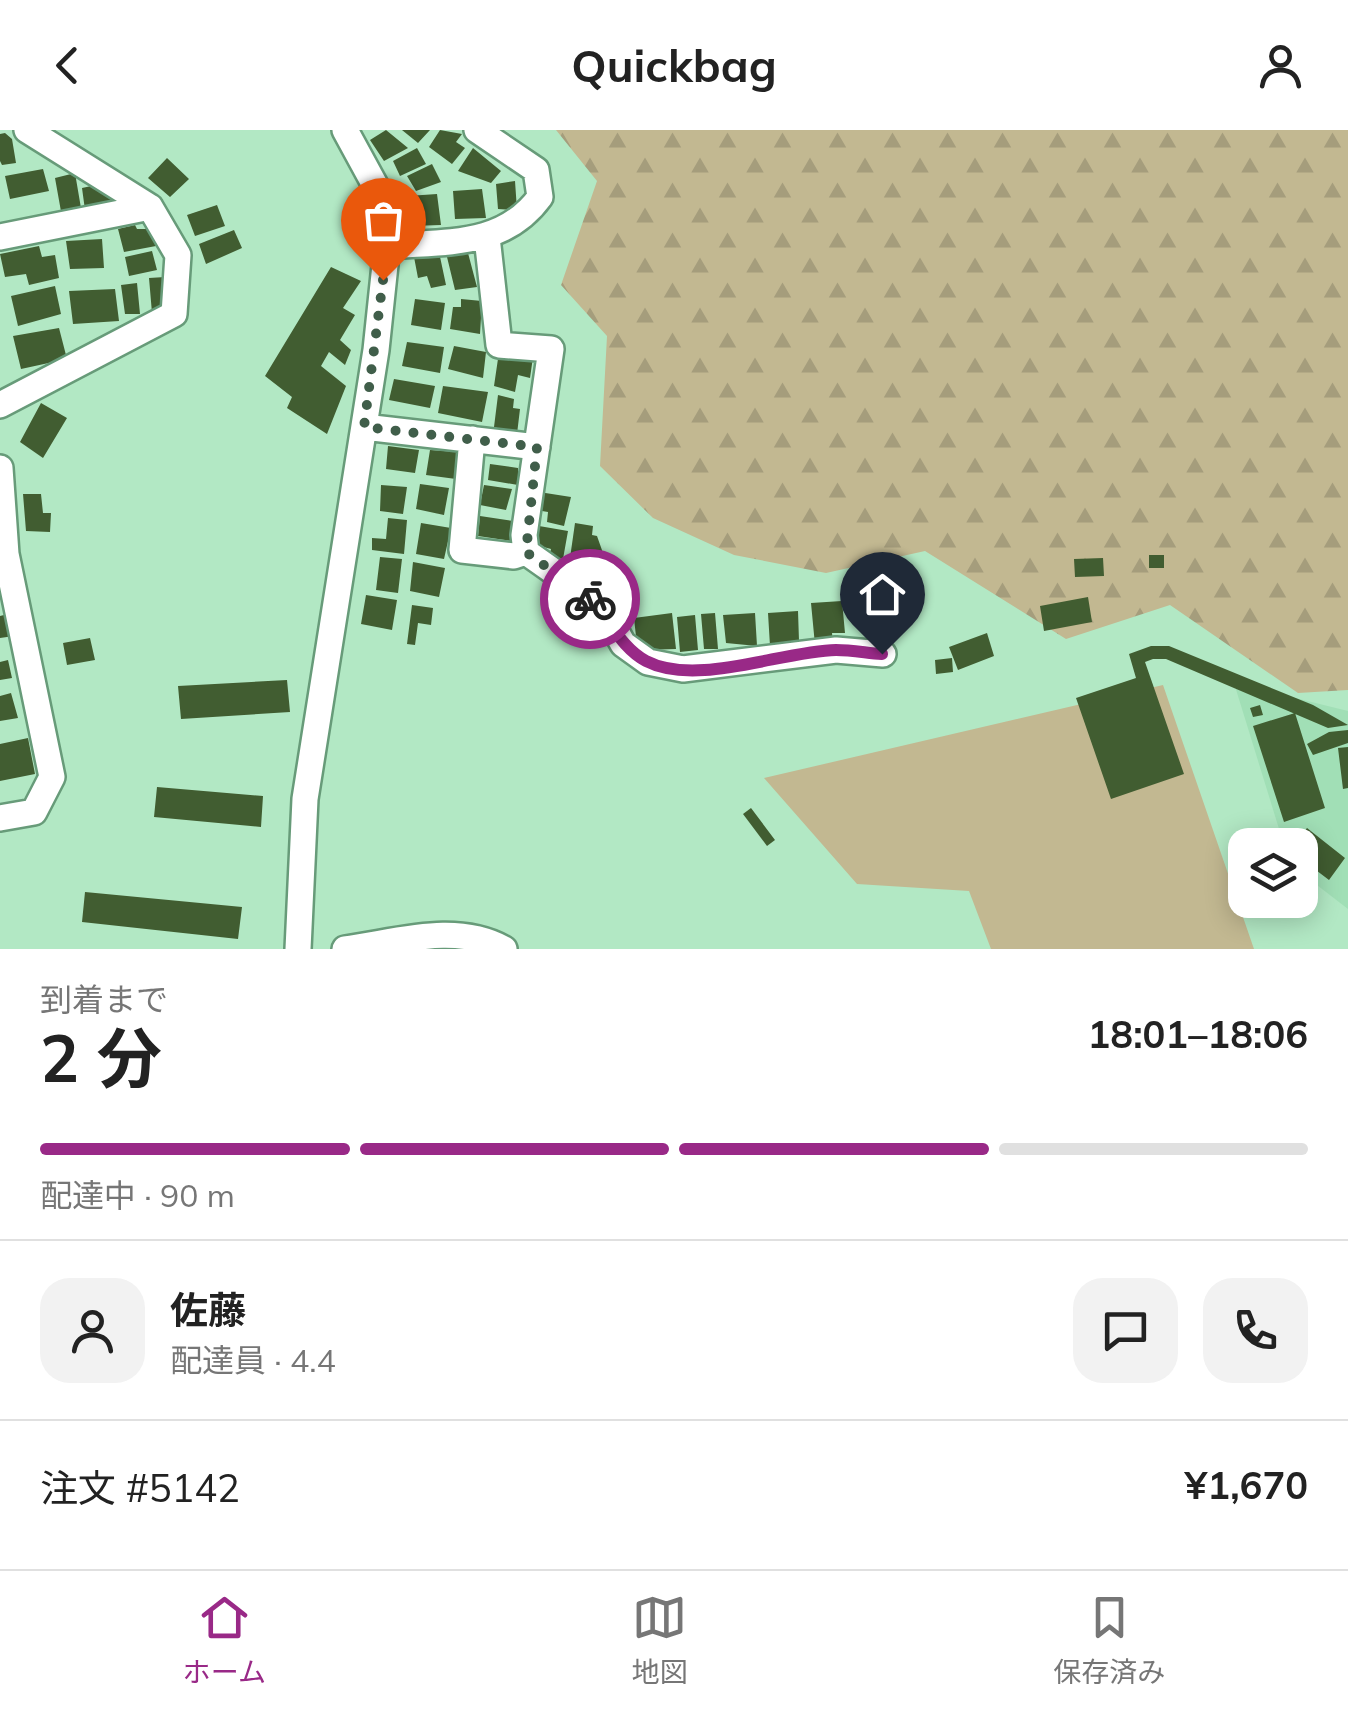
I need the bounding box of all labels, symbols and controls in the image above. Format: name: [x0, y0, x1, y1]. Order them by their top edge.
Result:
text: Quickbag: [571, 37, 777, 93]
icon: back: [40, 38, 95, 93]
icon: person: [1253, 38, 1308, 93]
pin: [341, 178, 426, 281]
icon: bag: [356, 193, 411, 248]
courier: [540, 549, 640, 649]
pin: [840, 552, 925, 655]
icon: home: [855, 567, 910, 622]
icon: bike: [563, 572, 618, 627]
map controls: [1228, 828, 1318, 918]
button: layers: [1228, 828, 1318, 918]
text: 到着まで: [40, 979, 168, 1019]
text: 18:01–18:06: [1088, 1010, 1308, 1058]
text: 2 分: [40, 1017, 162, 1098]
text: 配達中 · 90 m: [40, 1175, 235, 1215]
button: person: [40, 1278, 145, 1383]
button: chat: [1073, 1278, 1178, 1383]
button: phone: [1203, 1278, 1308, 1383]
text: 佐藤: [170, 1286, 246, 1334]
text: 配達員 · 4.4: [170, 1340, 336, 1380]
text: ¥1,670: [1185, 1461, 1308, 1509]
text: 注文 #5142: [40, 1464, 240, 1512]
tab: ホーム: [183, 1590, 266, 1690]
tab: 地図: [632, 1590, 688, 1690]
tab: 保存済み: [1053, 1590, 1165, 1690]

